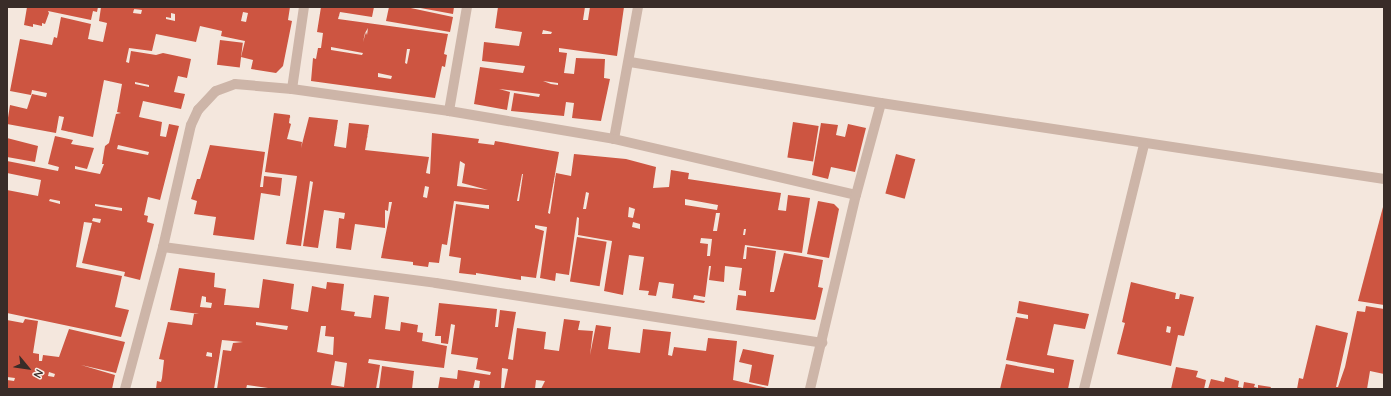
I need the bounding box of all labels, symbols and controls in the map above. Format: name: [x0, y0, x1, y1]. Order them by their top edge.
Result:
north arrow: [8, 348, 48, 388]
text: N: [30, 367, 47, 381]

